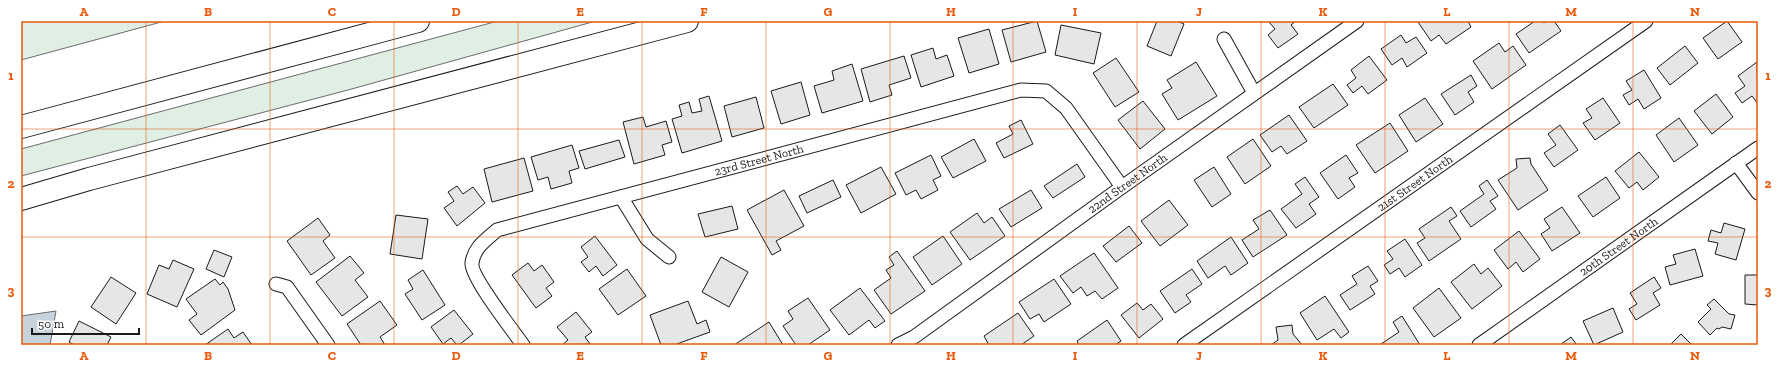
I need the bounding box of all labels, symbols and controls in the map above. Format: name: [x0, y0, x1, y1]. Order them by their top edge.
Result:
text: A: [80, 4, 89, 19]
text: B: [204, 4, 212, 19]
text: C: [328, 4, 336, 19]
text: D: [451, 4, 461, 19]
text: E: [576, 4, 584, 19]
text: F: [700, 4, 708, 19]
text: G: [824, 4, 833, 19]
text: H: [946, 4, 956, 19]
text: I: [1073, 4, 1078, 19]
text: J: [1196, 4, 1202, 19]
text: K: [1319, 4, 1328, 19]
text: L: [1443, 4, 1451, 19]
text: M: [1565, 4, 1577, 19]
text: N: [1690, 4, 1700, 19]
text: 1: [8, 68, 14, 83]
text: 1: [1765, 68, 1771, 83]
street label: 23rd Street North: [713, 141, 805, 179]
street label: 22nd Street North: [1085, 150, 1170, 216]
street label: 21st Street North: [1375, 152, 1455, 214]
text: 2: [8, 176, 15, 191]
text: 2: [1765, 176, 1772, 191]
street label: 20th Street North: [1577, 214, 1661, 279]
text: 3: [8, 283, 15, 298]
text: 3: [1765, 283, 1772, 298]
scale bar: [32, 310, 139, 336]
text: 50 m: [38, 317, 65, 331]
text: A: [80, 348, 89, 363]
text: B: [204, 348, 212, 363]
text: C: [328, 348, 336, 363]
text: D: [451, 348, 461, 363]
text: E: [576, 348, 584, 363]
text: F: [700, 348, 708, 363]
text: G: [824, 348, 833, 363]
text: H: [946, 348, 956, 363]
text: I: [1073, 348, 1078, 363]
text: J: [1196, 348, 1202, 363]
text: K: [1319, 348, 1328, 363]
text: L: [1443, 348, 1451, 363]
text: M: [1565, 348, 1577, 363]
text: N: [1690, 348, 1700, 363]

